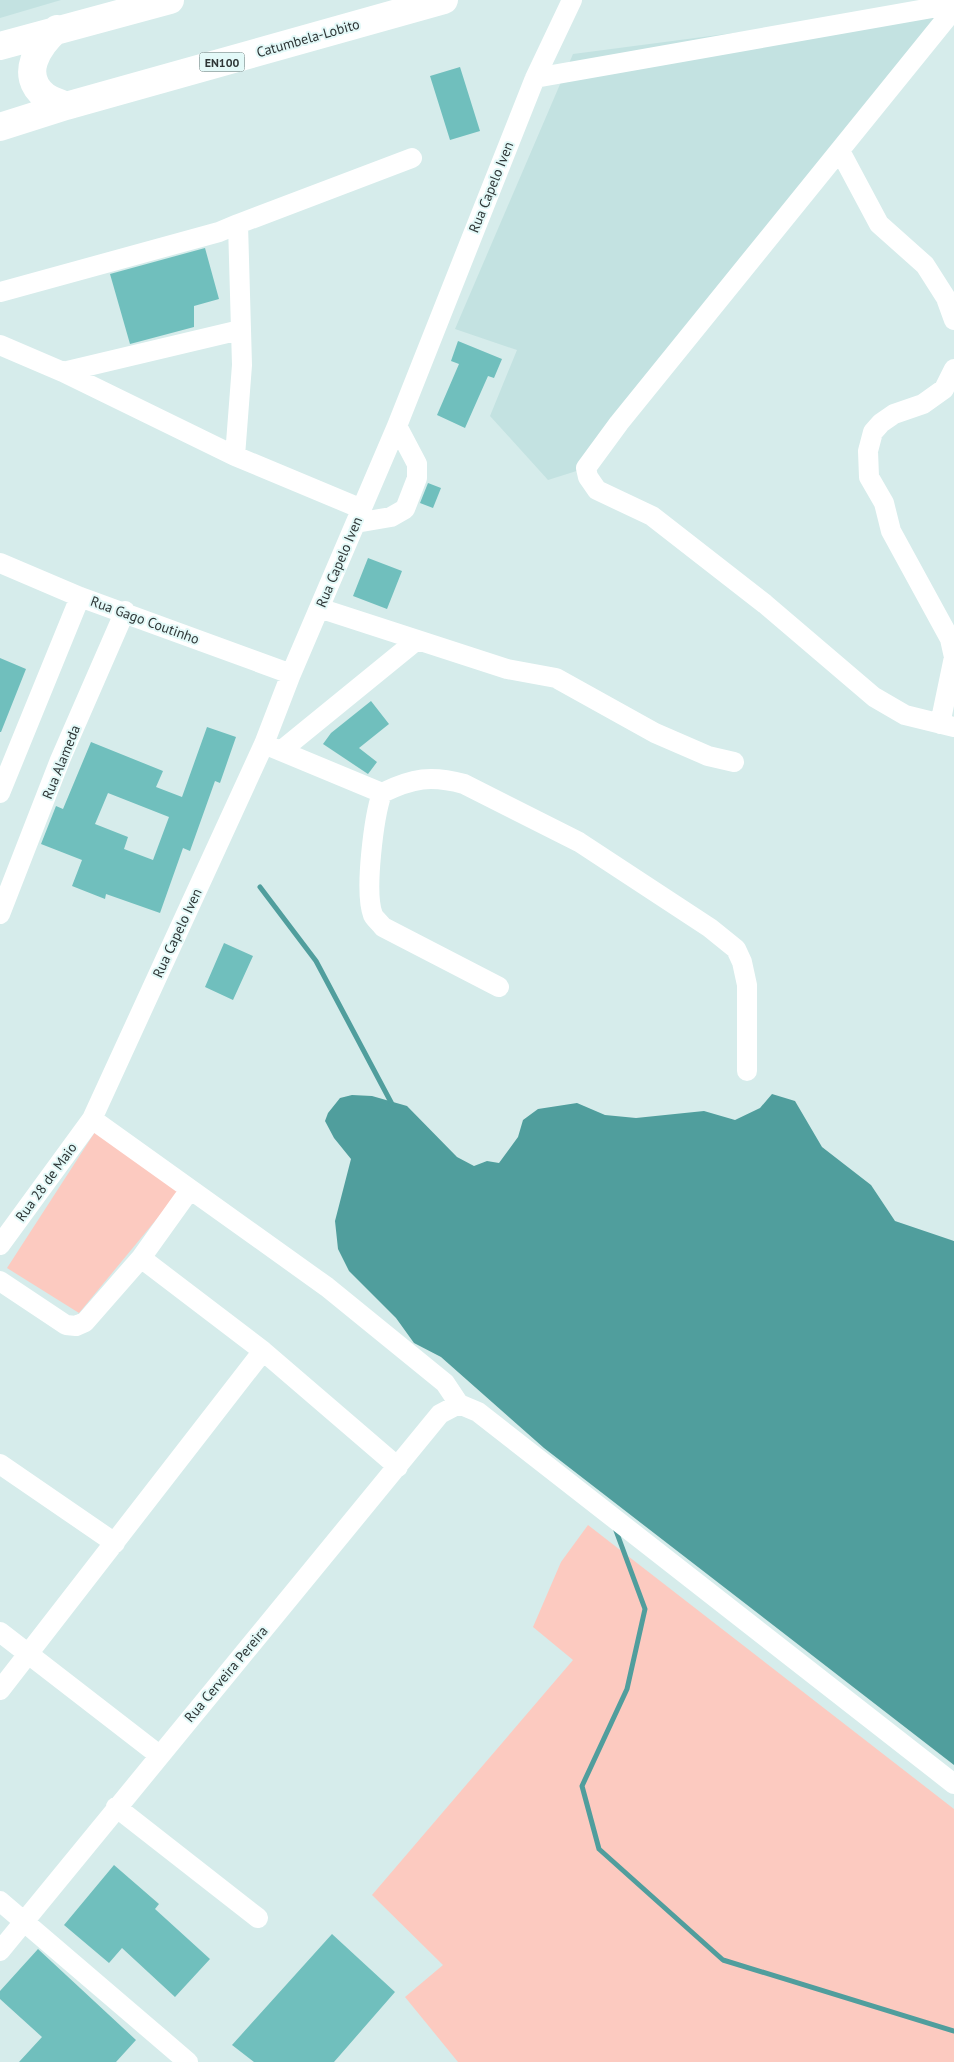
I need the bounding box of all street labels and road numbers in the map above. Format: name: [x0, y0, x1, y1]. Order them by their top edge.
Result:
street label: Catumbela-Lobito: [254, 15, 362, 61]
road number: EN100: [200, 52, 244, 72]
street label: Rua Capelo Iven: [465, 139, 517, 235]
street label: Rua Capelo Iven: [312, 514, 366, 610]
street label: Rua Gago Coutinho: [88, 592, 202, 648]
street label: Rua Alameda: [38, 722, 84, 802]
street label: Rua Capelo Iven: [148, 885, 206, 981]
street label: Rua 28 de Maio: [11, 1139, 81, 1225]
street label: Rua Cerveira Pereira: [180, 1622, 272, 1726]

